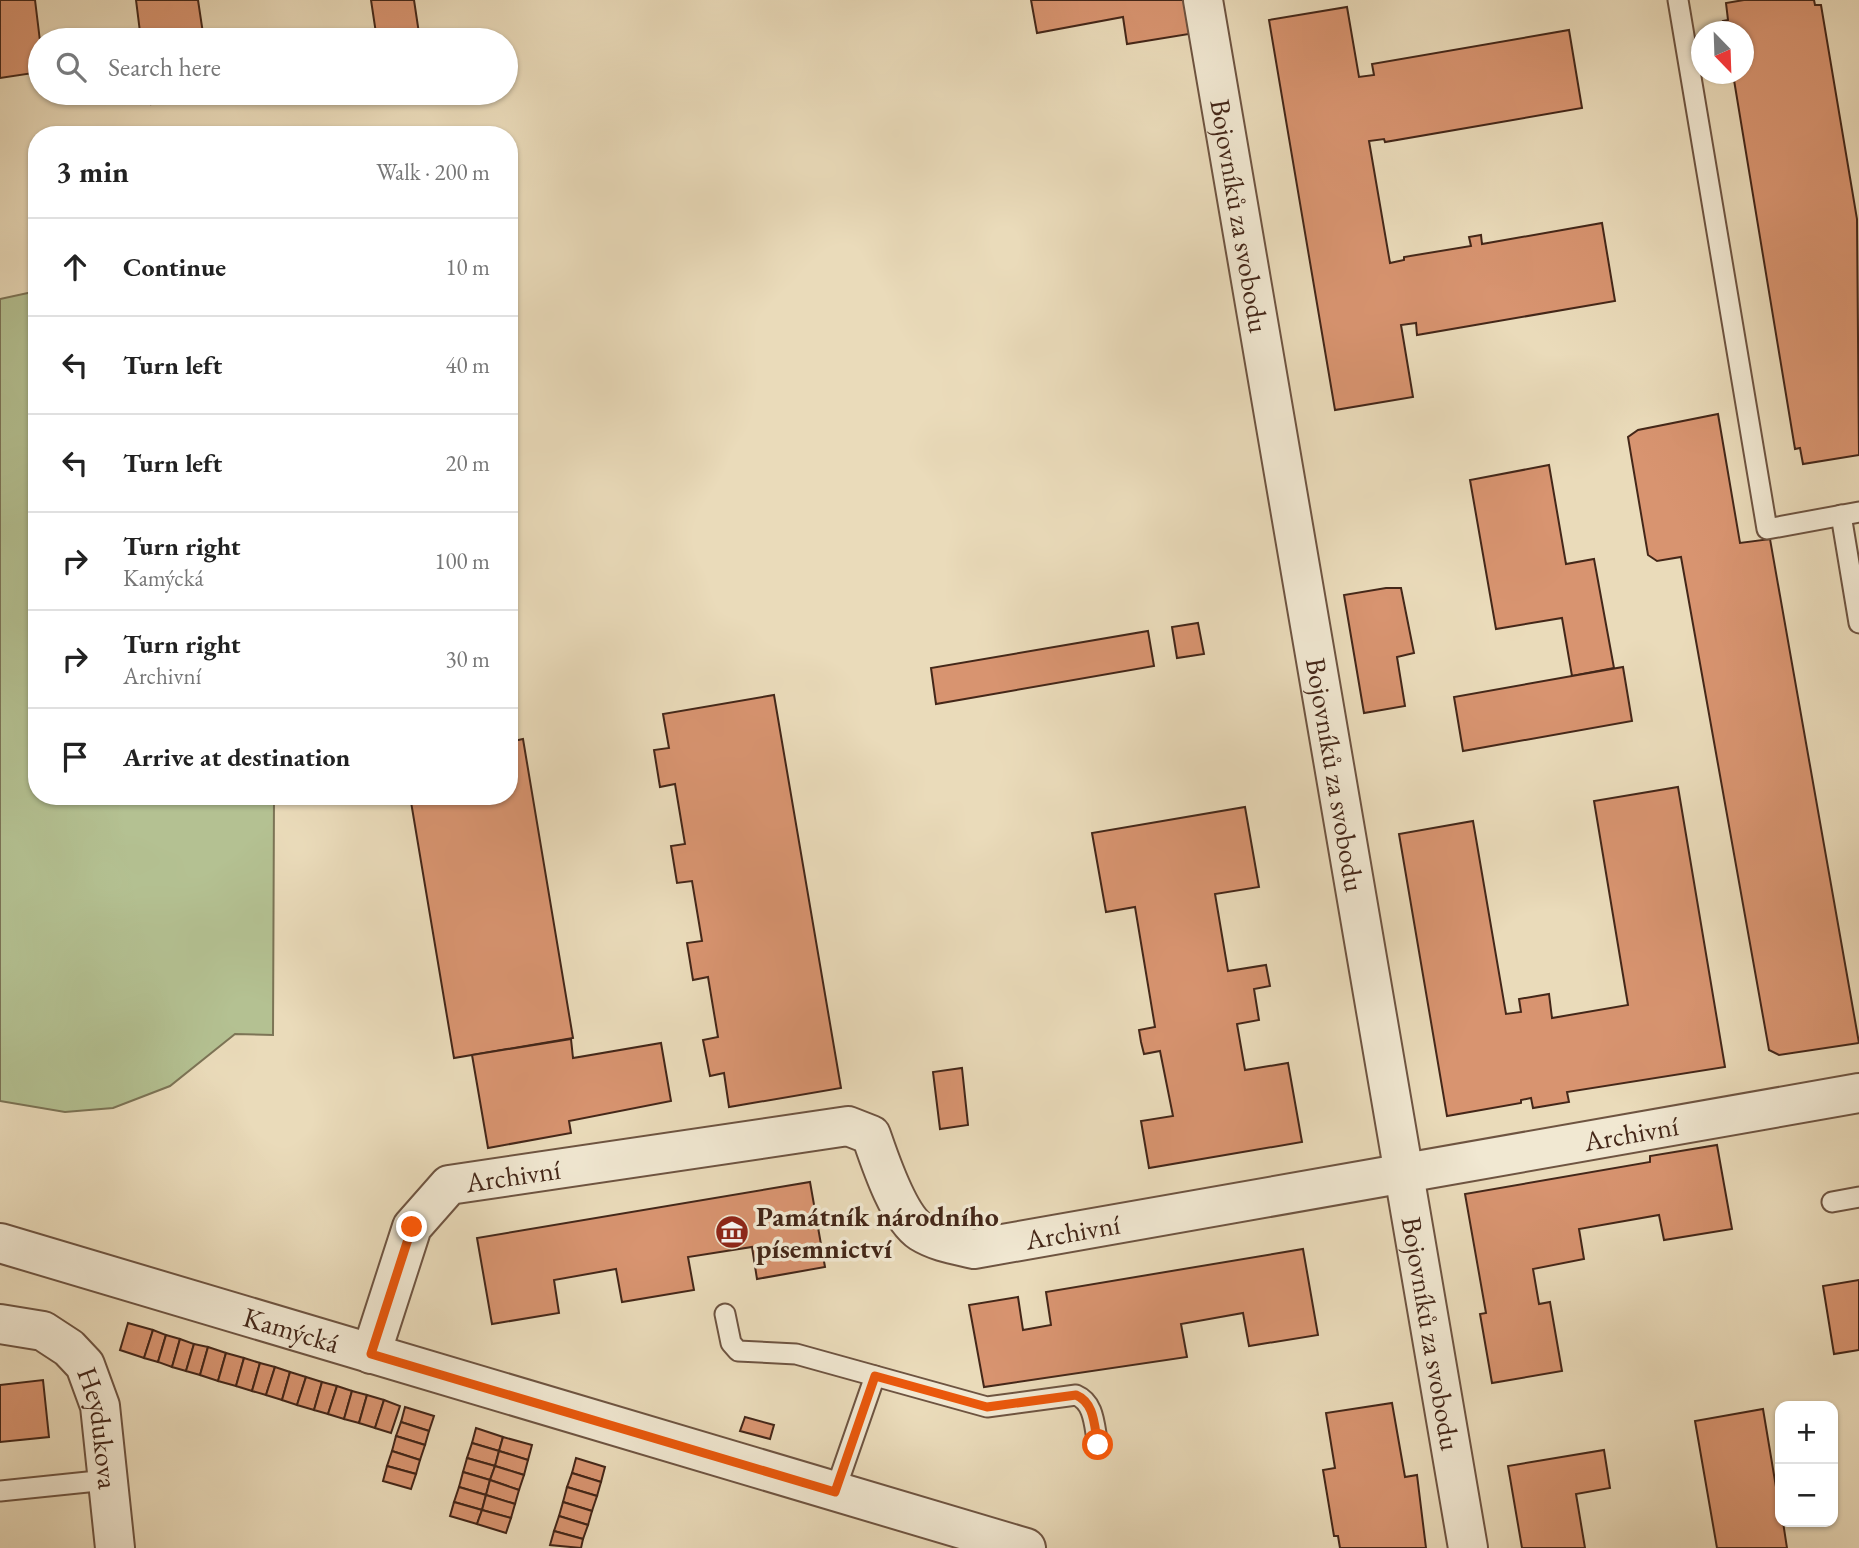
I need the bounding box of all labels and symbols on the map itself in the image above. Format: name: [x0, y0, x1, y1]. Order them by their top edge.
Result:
north arrow: [1691, 21, 1754, 84]
street label: Bojovníků za svobodu: [1202, 96, 1278, 336]
street label: Bojovníků za svobodu: [1298, 655, 1373, 895]
street label: Archivní: [1580, 1107, 1681, 1159]
street label: Archivní: [462, 1151, 563, 1200]
place label: Památník národního písemnictví: [756, 1198, 999, 1266]
street label: Archivní: [1021, 1206, 1123, 1258]
route end: [396, 1211, 427, 1242]
museum icon: Památník národního písemnictví: [713, 1213, 751, 1251]
street label: Bojovníků za svobodu: [1394, 1214, 1469, 1453]
street label: Kamýcká: [239, 1298, 344, 1361]
street label: Heydukova: [69, 1362, 127, 1491]
route start: [1082, 1429, 1113, 1460]

